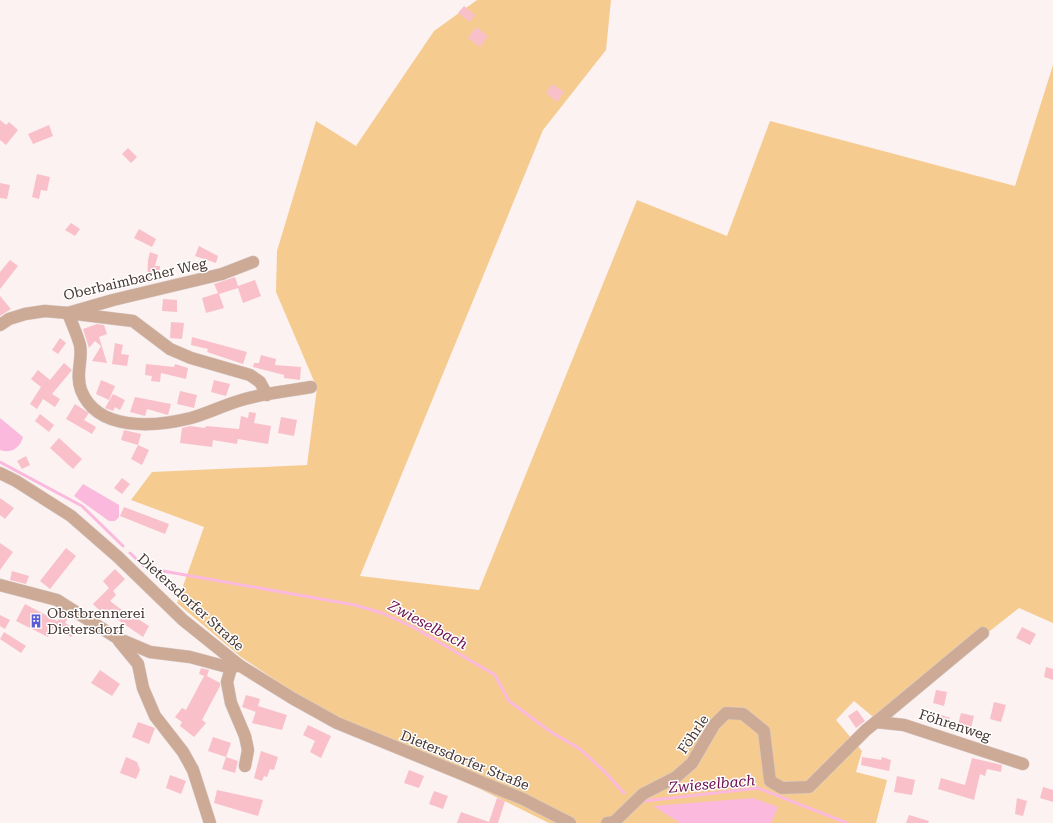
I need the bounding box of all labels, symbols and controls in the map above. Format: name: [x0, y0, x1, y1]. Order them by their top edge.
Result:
street label: Oberbaimbacher Weg: [62, 255, 208, 303]
street label: Dietersdorfer Straße: [135, 550, 248, 654]
water label: Zwieselbach: [385, 596, 471, 653]
place label: Obstbrennerei Dietersdorf: [47, 605, 145, 637]
building icon: Obstbrennerei Dietersdorf: [28, 613, 44, 629]
street label: Föhrenweg: [917, 706, 993, 744]
street label: Föhrle: [674, 711, 712, 756]
street label: Dietersdorfer Straße: [398, 727, 532, 793]
water label: Zwieselbach: [667, 771, 756, 797]

